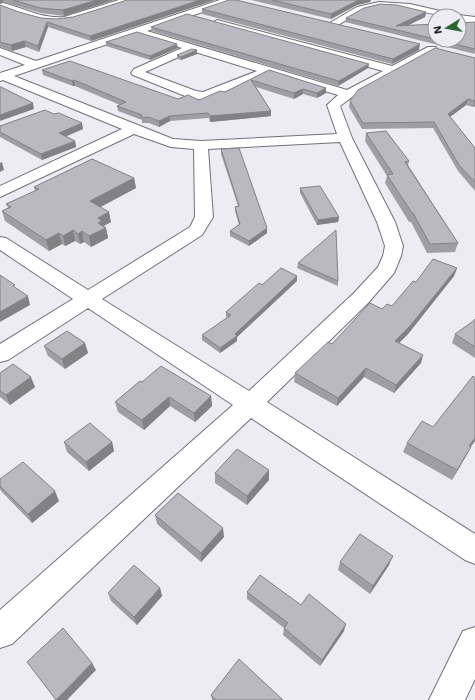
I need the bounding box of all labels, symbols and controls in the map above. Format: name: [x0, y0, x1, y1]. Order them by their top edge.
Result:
north arrow: [427, 8, 467, 48]
text: N: [431, 25, 445, 35]

